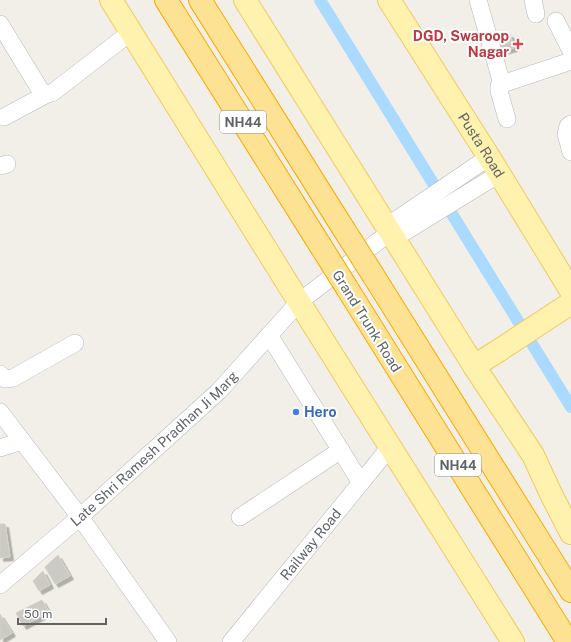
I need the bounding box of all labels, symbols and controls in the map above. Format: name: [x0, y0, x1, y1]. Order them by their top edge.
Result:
place label: DGD, Swaroop Nagar: [413, 28, 509, 60]
marker: DGD, Swaroop Nagar: [512, 38, 524, 50]
street label: Pusta Road: [455, 110, 508, 181]
road number: NH44: [220, 111, 266, 133]
street label: Grand Trunk Road: [329, 267, 405, 375]
street label: Late Shri Ramesh Pradhan Ji Marg: [67, 368, 241, 529]
place label: Hero: [304, 404, 336, 420]
marker: Hero: [291, 407, 301, 417]
road number: NH44: [435, 454, 481, 476]
street label: Railway Road: [277, 506, 344, 583]
scale bar: [18, 600, 106, 626]
text: 50 m: [24, 607, 52, 621]

